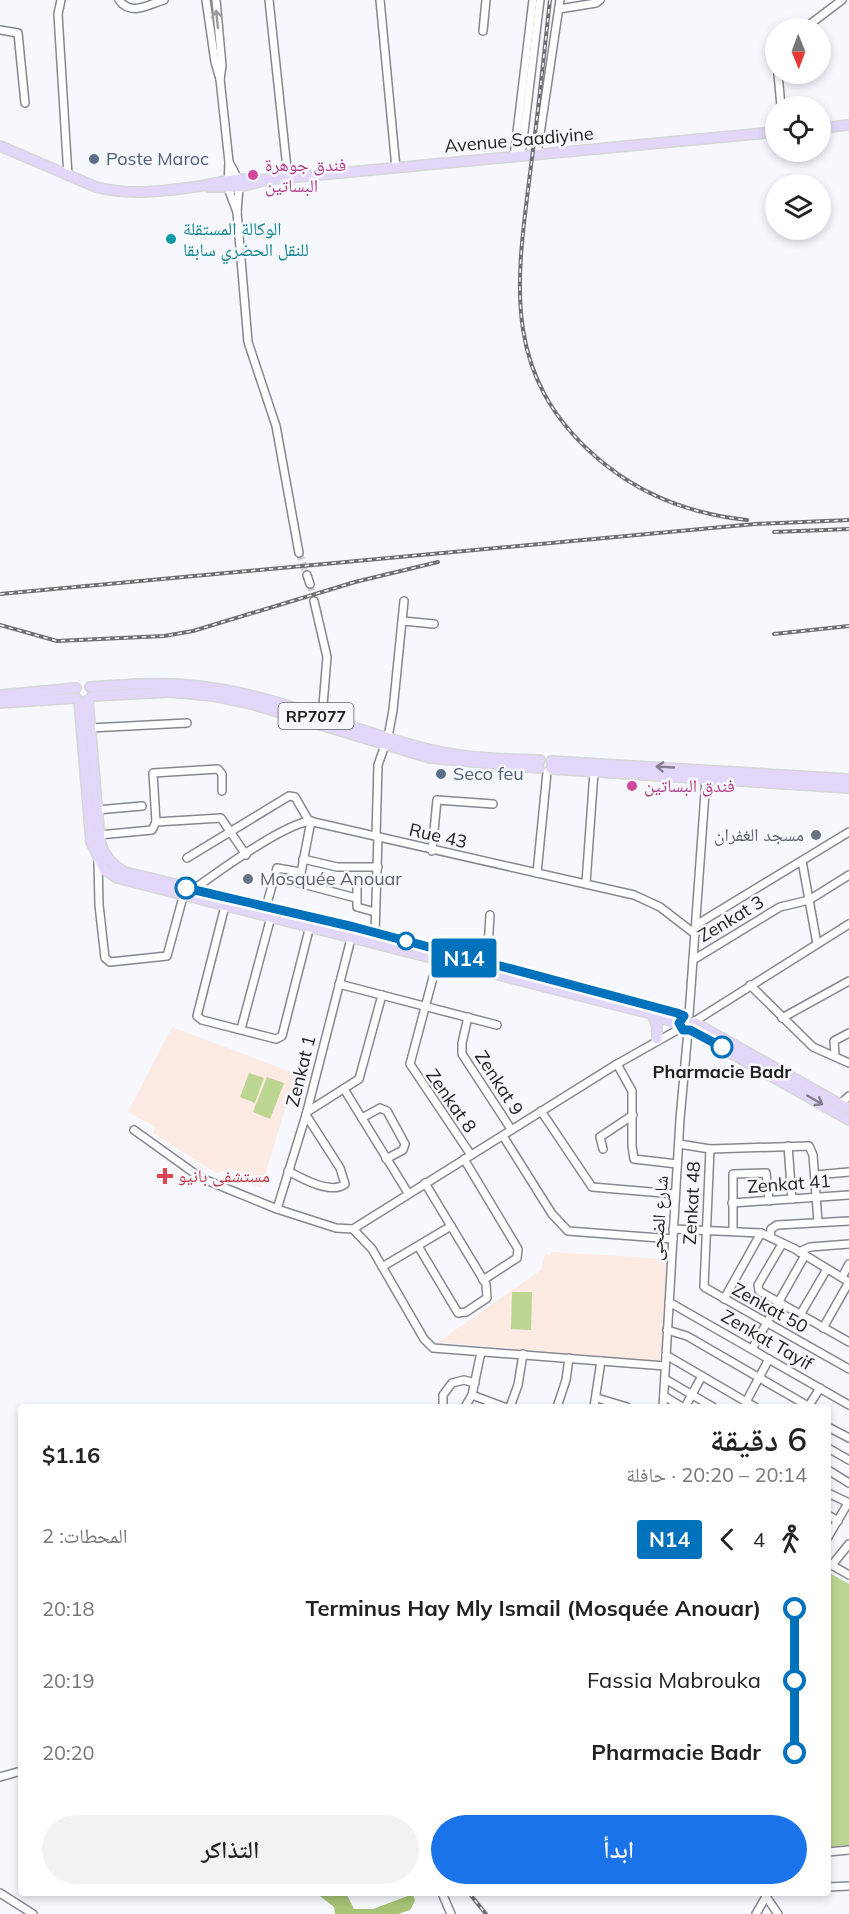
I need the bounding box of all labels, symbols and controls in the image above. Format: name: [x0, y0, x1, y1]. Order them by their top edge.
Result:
one-way arrow: [211, 9, 222, 29]
north arrow: [765, 18, 831, 84]
map controls: [765, 18, 831, 240]
button: locate: [765, 96, 831, 162]
street label: Avenue Saadiyine: [443, 122, 594, 157]
place label: Poste Maroc: [106, 147, 209, 170]
marker: Poste Maroc: [87, 152, 101, 166]
place label: فندق جوهرة البساتين: [265, 153, 346, 197]
marker: فندق جوهرة البساتين: [246, 168, 260, 182]
button: layers: [765, 174, 831, 240]
place label: الوكالة المستقلة للنقل الحضري سابقا: [183, 217, 309, 265]
marker: الوكالة المستقلة للنقل الحضري سابقا: [164, 232, 178, 246]
road number: RP7077: [278, 703, 354, 729]
place label: Seco feu: [453, 762, 524, 785]
one-way arrow: [655, 762, 675, 773]
marker: Seco feu: [434, 767, 448, 781]
place label: فندق البساتين: [644, 774, 735, 797]
marker: فندق البساتين: [625, 779, 639, 793]
street label: Rue 43: [407, 818, 469, 853]
place label: مسجد الغفران: [714, 823, 804, 846]
marker: مسجد الغفران: [809, 828, 823, 842]
place label: Mosquée Anouar: [260, 867, 402, 890]
marker: Mosquée Anouar: [241, 872, 255, 886]
unlabelled marker: [175, 877, 197, 899]
street label: Zenkat 3: [694, 890, 768, 947]
unlabelled marker: [397, 932, 415, 950]
line badge: N14: [430, 938, 498, 978]
text: N14: [443, 945, 485, 971]
street label: Zenkat 1: [281, 1033, 320, 1109]
marker: Pharmacie Badr: [711, 1036, 733, 1058]
street label: Zenkat 9: [470, 1046, 529, 1119]
place label: Pharmacie Badr: [653, 1060, 792, 1083]
street label: Zenkat 8: [421, 1064, 482, 1137]
one-way arrow: [806, 1094, 823, 1106]
street label: Zenkat 48: [678, 1161, 705, 1245]
place label: مستشفى بانيو: [178, 1164, 270, 1187]
marker: مستشفى بانيو: [156, 1167, 174, 1185]
street label: Zenkat 41: [747, 1169, 831, 1198]
street label: شارع الضحى: [644, 1175, 673, 1261]
street label: Zenkat 50: [728, 1277, 812, 1338]
street label: Zenkat Tayif: [717, 1304, 818, 1375]
text: 6 دقيقة: [710, 1418, 807, 1459]
text: $1.16: [42, 1441, 100, 1469]
text: 20:14 – 20:20 · حافلة: [626, 1462, 807, 1487]
text: المحطات: 2: [42, 1523, 127, 1548]
icon: back: [711, 1523, 744, 1556]
icon: walk: [774, 1523, 807, 1556]
text: N14: [649, 1526, 690, 1552]
text: 4: [753, 1527, 765, 1552]
text: Terminus Hay Mly Ismail (Mosquée Anouar): [306, 1594, 761, 1622]
text: 20:18: [42, 1596, 95, 1621]
text: Fassia Mabrouka: [587, 1666, 761, 1694]
text: 20:19: [42, 1668, 95, 1693]
text: Pharmacie Badr: [591, 1738, 761, 1766]
text: 20:20: [42, 1740, 95, 1765]
button: التذاكر: [42, 1815, 419, 1884]
button: ابدأ: [431, 1815, 807, 1884]

